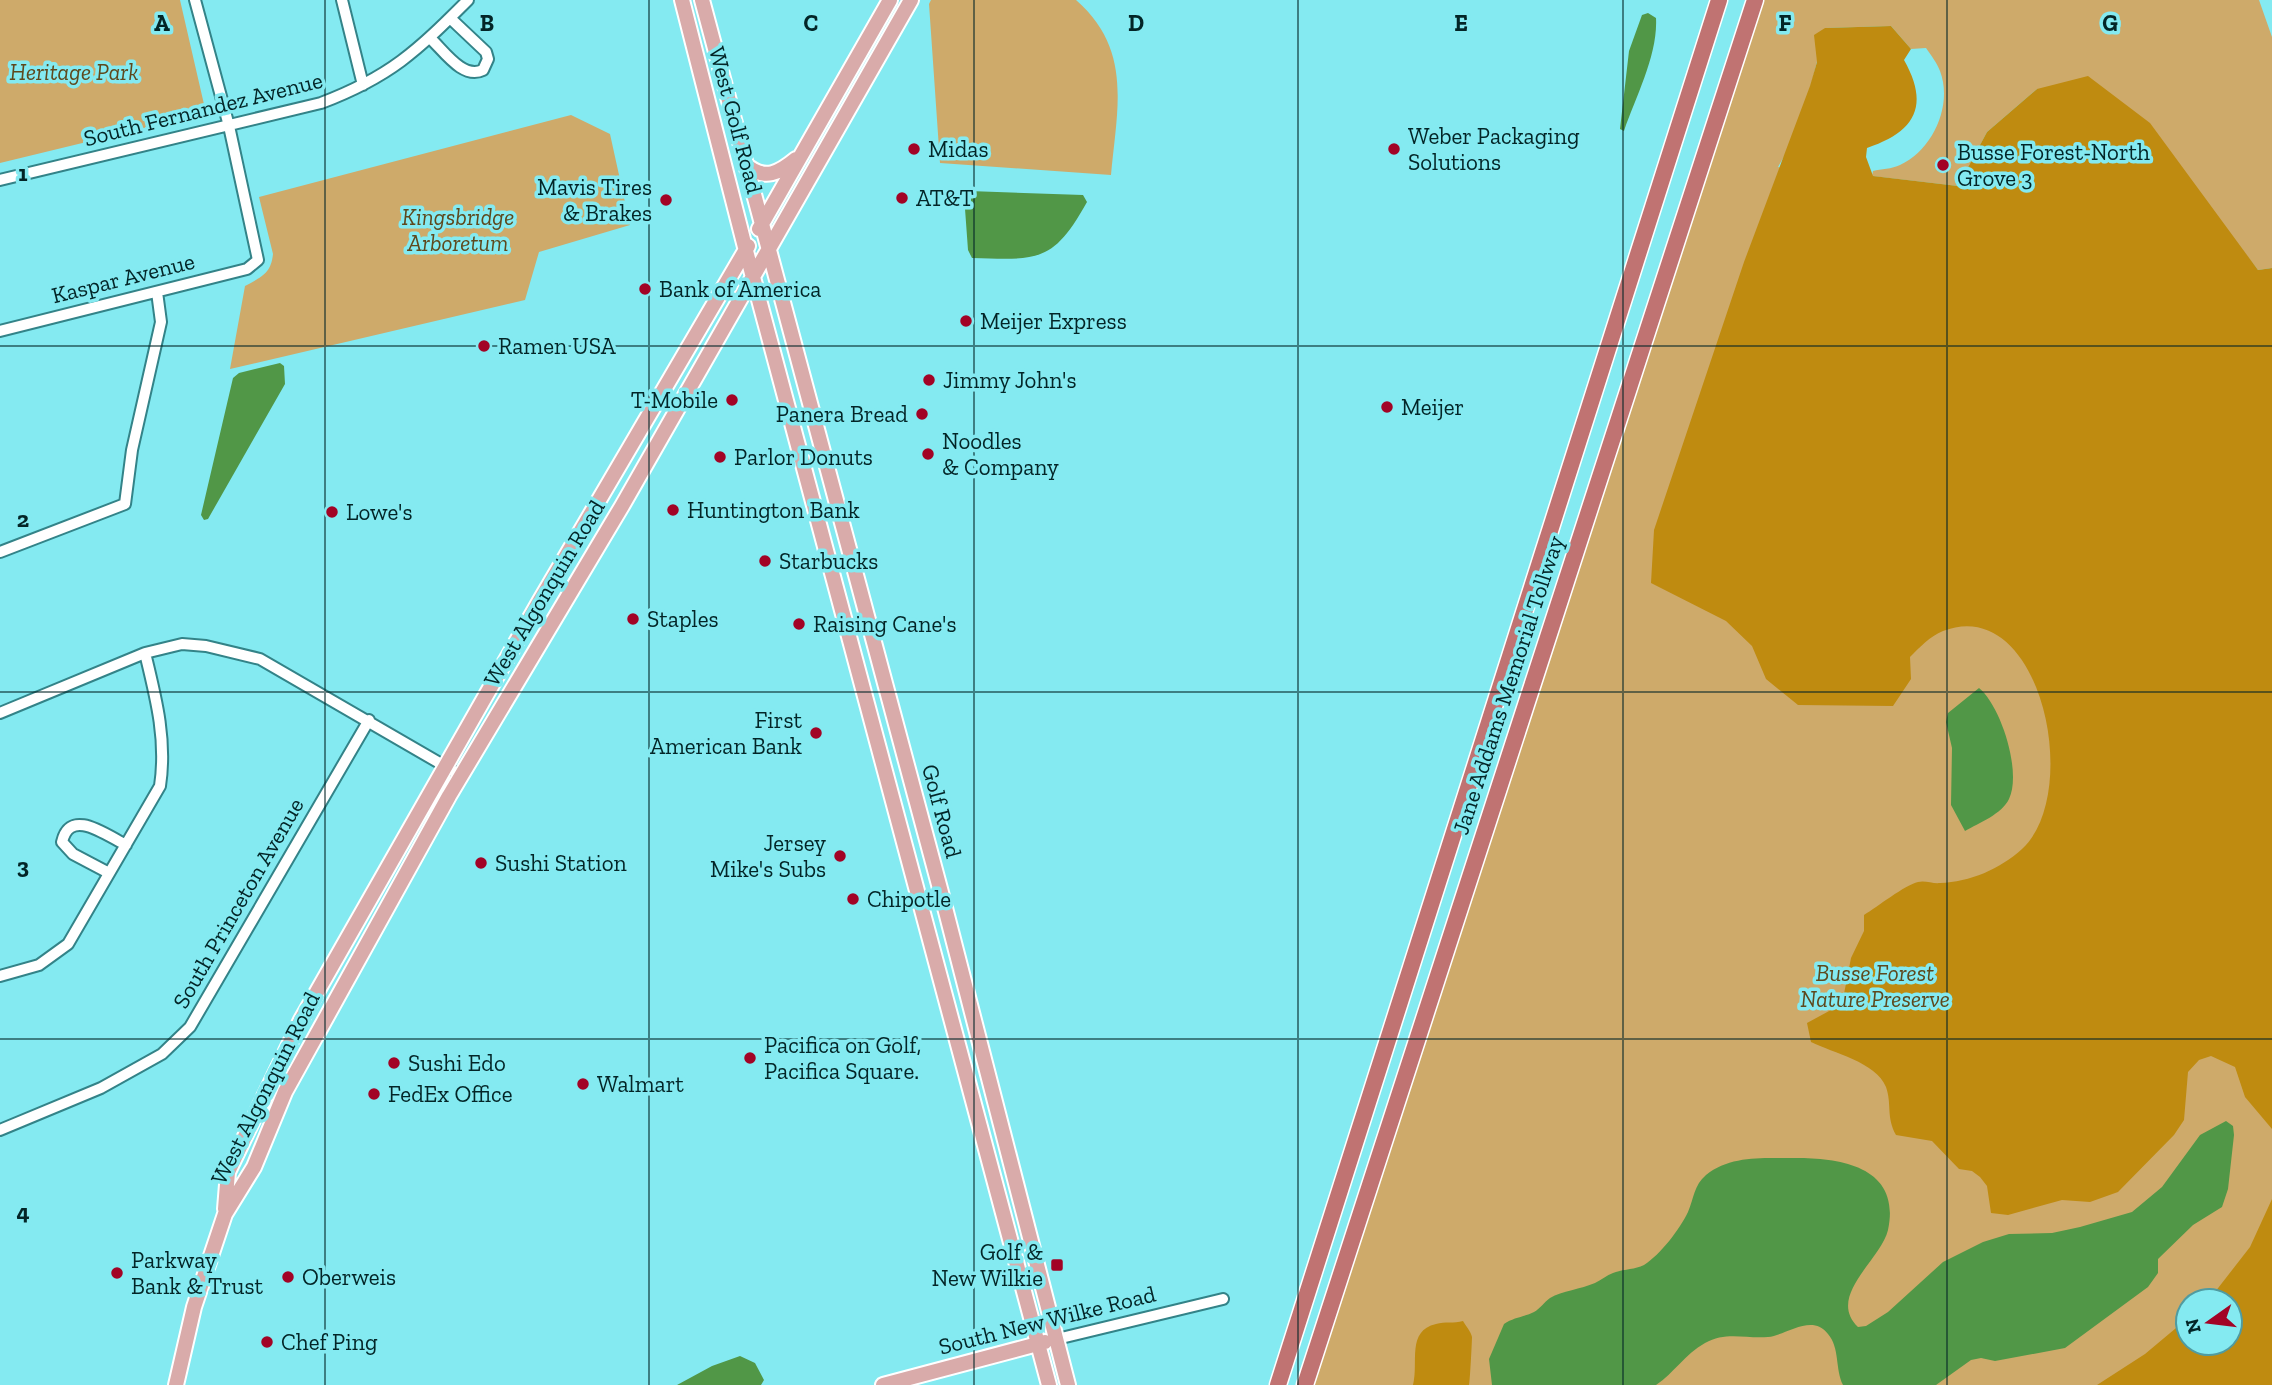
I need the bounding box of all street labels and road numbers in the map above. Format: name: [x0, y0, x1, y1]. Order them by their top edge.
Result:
street label: West Golf Road: [703, 44, 769, 197]
street label: South Fernandez Avenue: [81, 66, 325, 152]
street label: Kaspar Avenue: [49, 247, 197, 309]
street label: West Algonquin Road: [477, 494, 611, 691]
street label: Jane Addams Memorial Tollway: [1446, 532, 1570, 838]
street label: Golf Road: [916, 761, 968, 861]
street label: South Princeton Avenue: [166, 793, 310, 1013]
street label: West Algonquin Road: [204, 987, 326, 1189]
street label: South New Wilke Road: [936, 1279, 1159, 1361]

